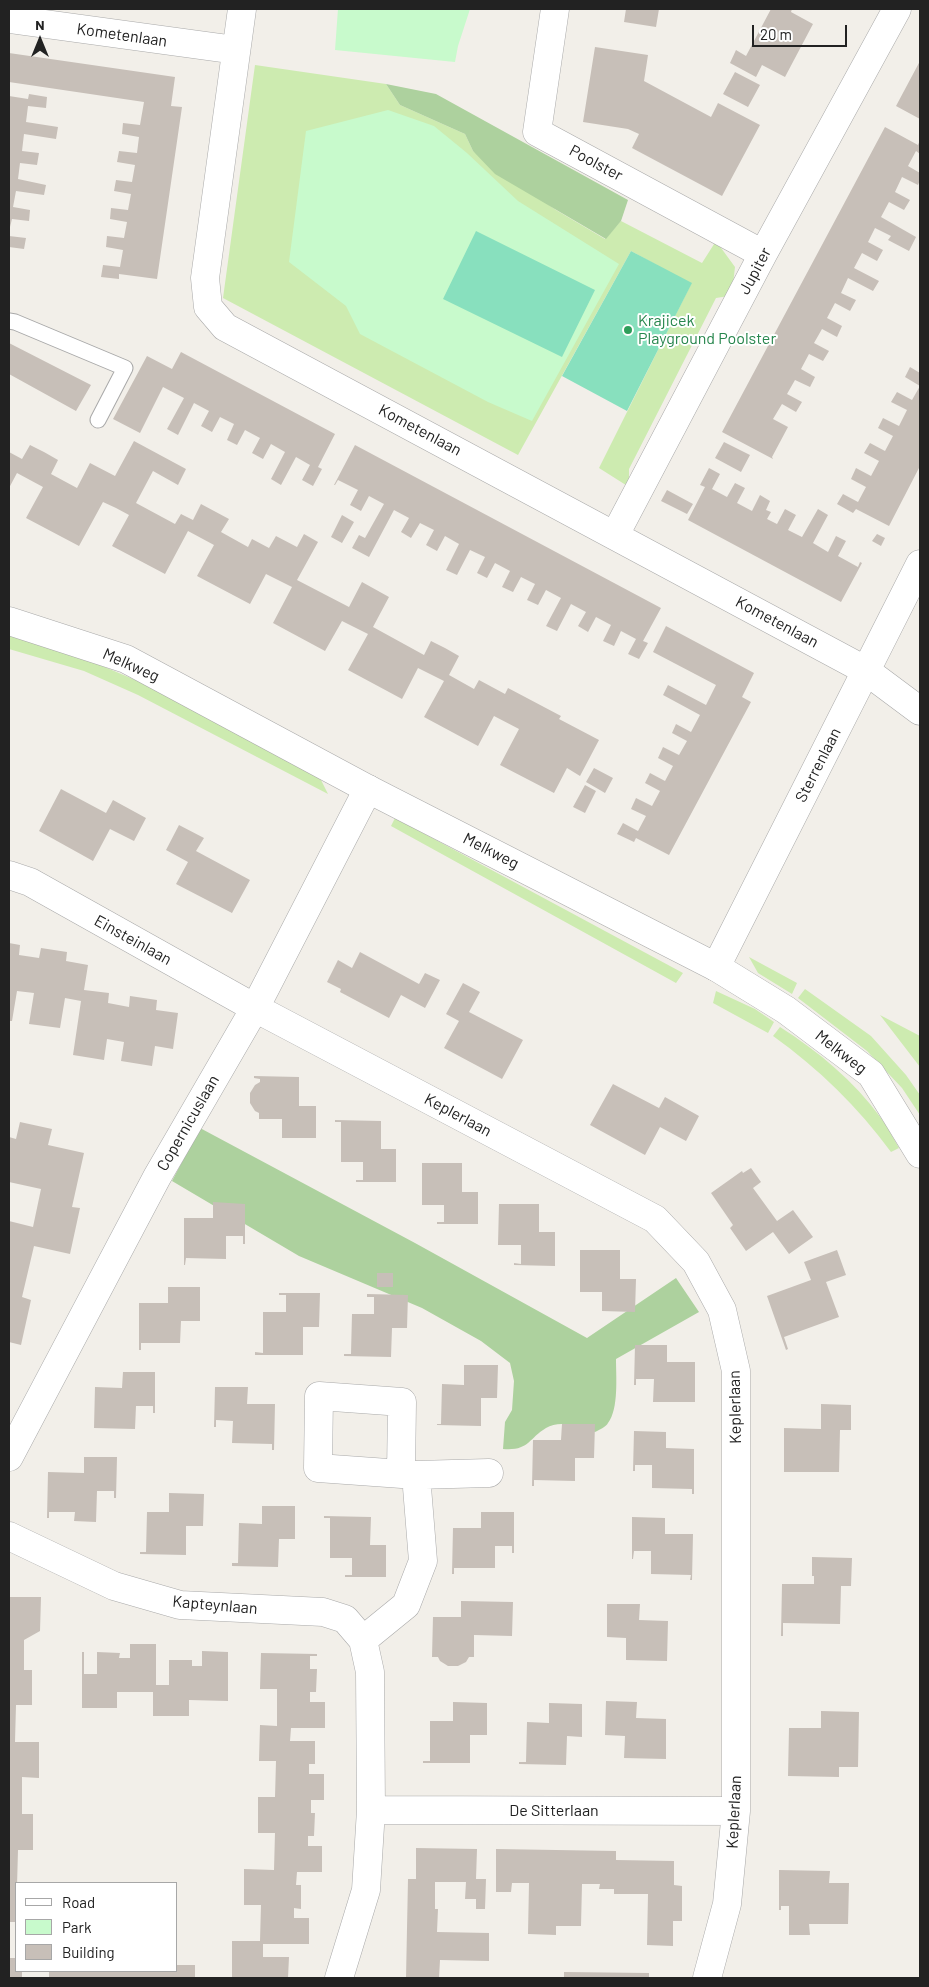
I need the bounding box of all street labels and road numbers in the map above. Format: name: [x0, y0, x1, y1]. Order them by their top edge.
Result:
street label: Kometenlaan: [76, 19, 168, 51]
street label: Poolster: [566, 141, 626, 185]
street label: Jupiter: [735, 244, 775, 298]
street label: Kometenlaan: [375, 400, 465, 460]
street label: Kometenlaan: [732, 592, 822, 652]
street label: Melkweg: [100, 644, 162, 686]
street label: Sterrenlaan: [791, 725, 845, 805]
street label: Melkweg: [460, 829, 522, 873]
street label: Einsteinlaan: [91, 911, 175, 969]
street label: Melkweg: [811, 1026, 871, 1078]
street label: Copernicuslaan: [153, 1072, 223, 1174]
street label: Keplerlaan: [421, 1089, 495, 1141]
street label: Keplerlaan: [725, 1370, 745, 1444]
street label: Kapteynlaan: [172, 1592, 258, 1618]
street label: Keplerlaan: [722, 1775, 746, 1849]
street label: De Sitterlaan: [509, 1801, 599, 1821]

